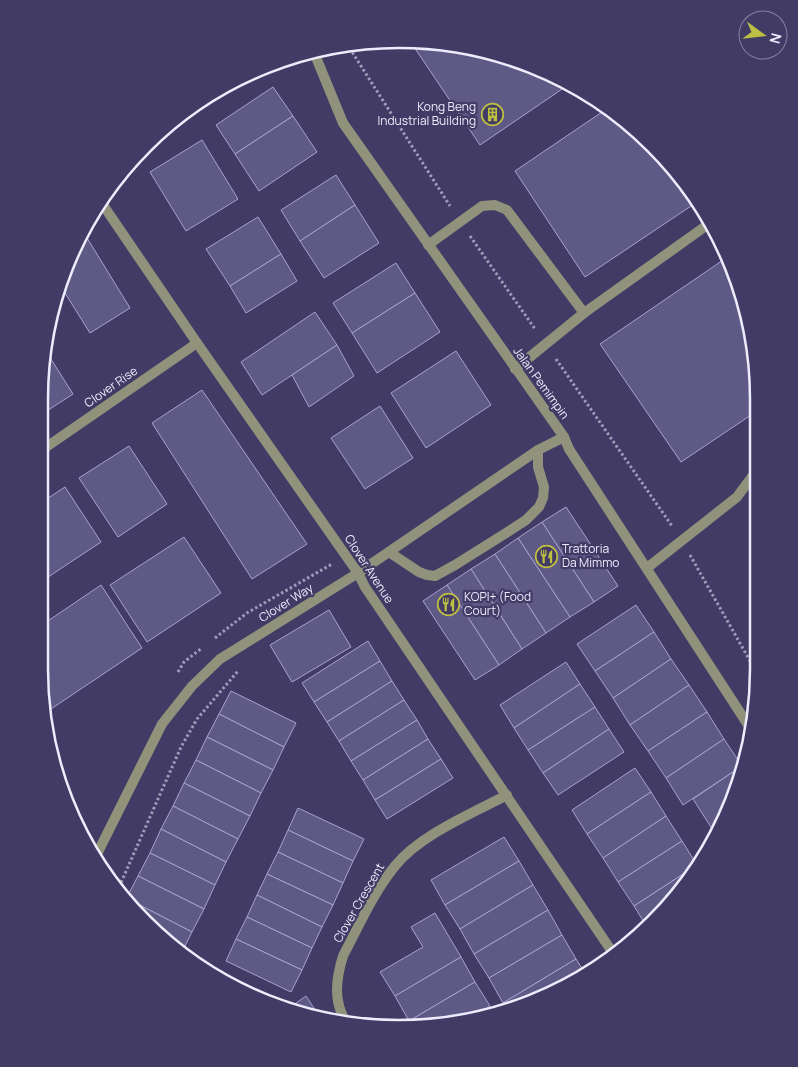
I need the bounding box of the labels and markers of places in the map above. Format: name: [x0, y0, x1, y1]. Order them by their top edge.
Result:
place label: Kong Beng Industrial Building: [378, 98, 476, 129]
building icon: Kong Beng Industrial Building: [480, 102, 504, 126]
place label: Trattoria Da Mimmo: [562, 540, 619, 571]
restaurant icon: Trattoria Da Mimmo: [534, 544, 558, 568]
place label: KOPI+ (Food Court): [464, 588, 531, 619]
restaurant icon: KOPI+ (Food Court): [436, 592, 460, 616]

